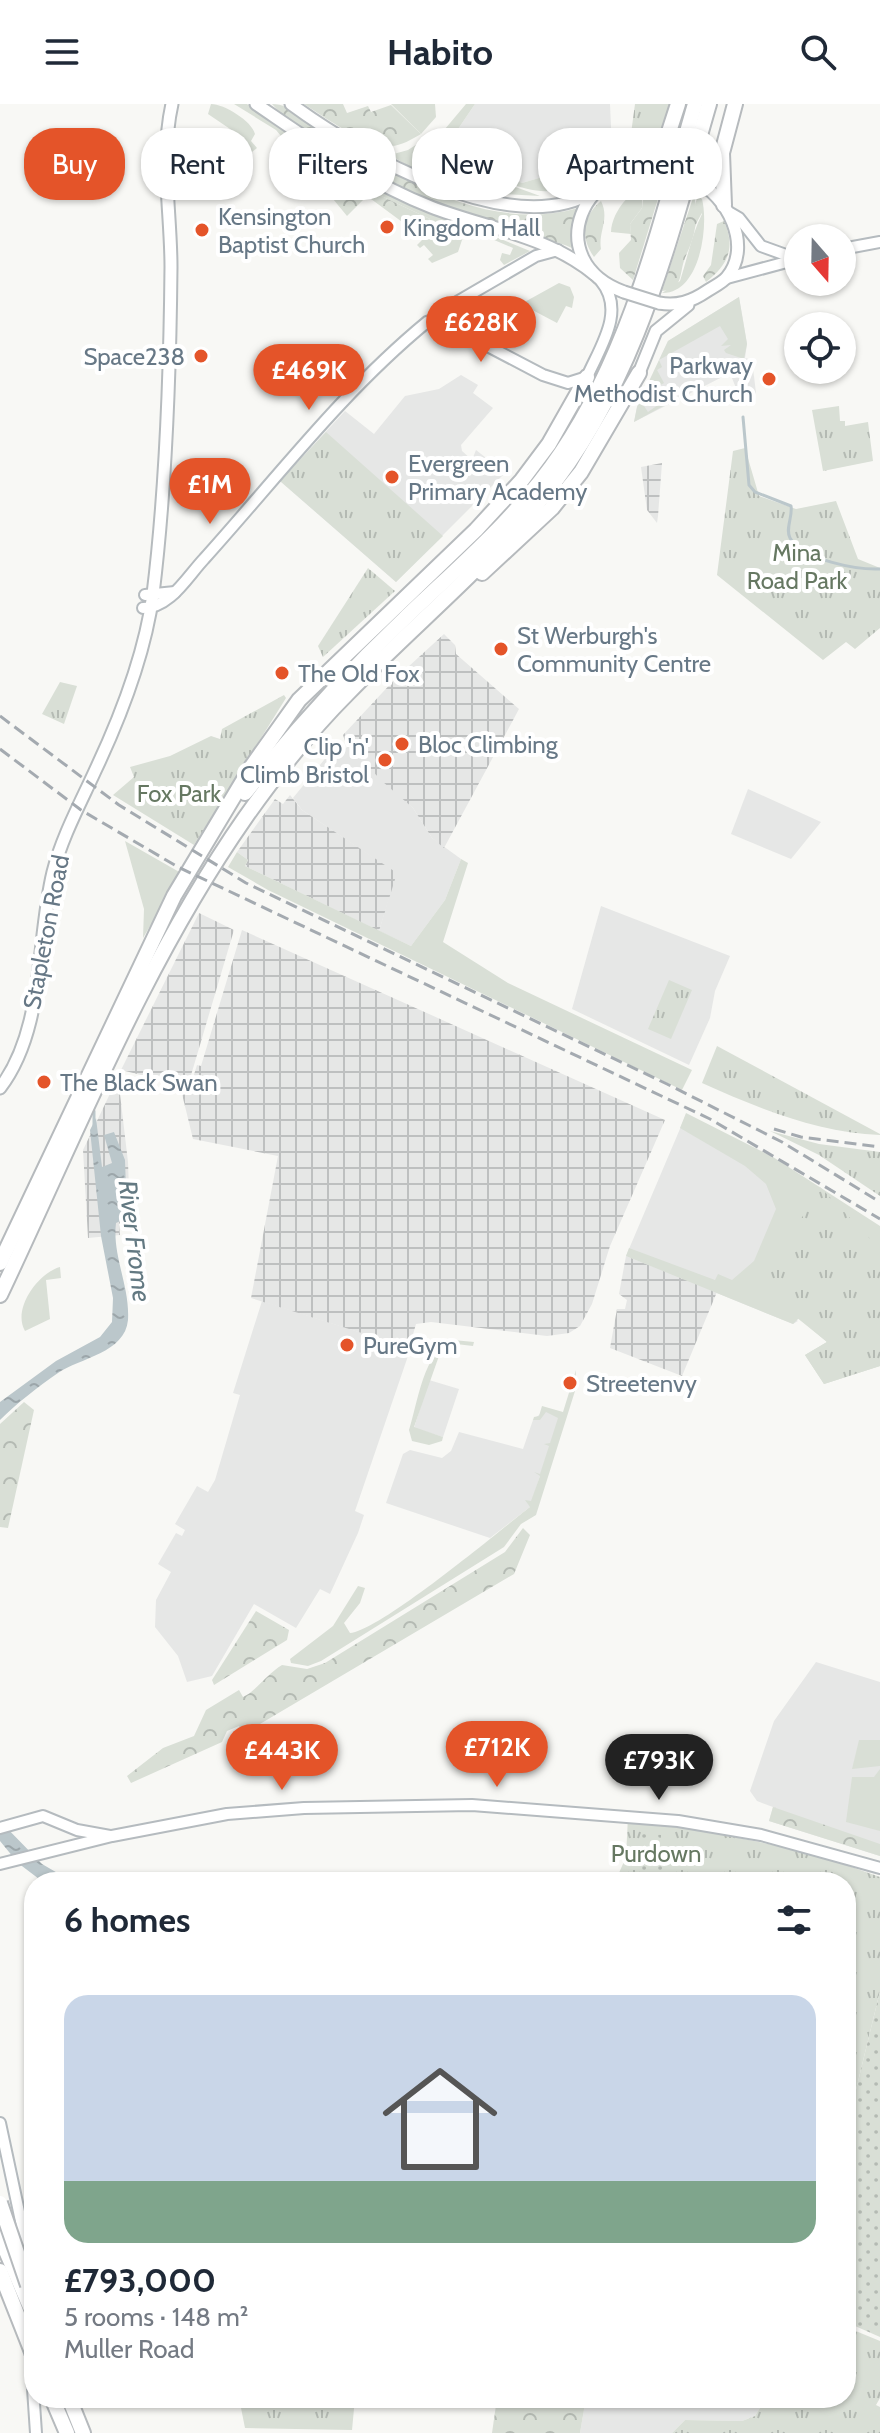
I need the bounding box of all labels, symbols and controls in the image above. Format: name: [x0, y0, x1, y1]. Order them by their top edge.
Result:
icon: menu: [40, 30, 84, 74]
text: Habito: [387, 30, 493, 74]
icon: search: [796, 30, 840, 74]
chip: Buy: [24, 128, 125, 200]
chip: Rent: [141, 128, 253, 200]
chip: Filters: [269, 128, 396, 200]
chip: New: [412, 128, 522, 200]
chip: Apartment: [538, 128, 722, 200]
place label: Kensington Baptist Church: [218, 202, 365, 259]
place label: Kingdom Hall: [403, 213, 540, 242]
marker: Kingdom Hall: [378, 218, 396, 236]
marker: Kensington Baptist Church: [193, 221, 211, 239]
north arrow: [784, 224, 856, 296]
map controls: [784, 224, 856, 384]
pin: £628K: [425, 296, 537, 364]
text: £628K: [444, 306, 518, 338]
button: locate: [784, 312, 856, 384]
place label: Space238: [83, 342, 185, 371]
pin: £469K: [253, 344, 365, 412]
marker: Space238: [192, 347, 210, 365]
place label: Parkway Methodist Church: [574, 351, 753, 408]
text: £469K: [271, 354, 347, 386]
marker: Parkway Methodist Church: [760, 370, 778, 388]
place label: Evergreen Primary Academy: [408, 449, 587, 506]
pin: £1M: [171, 458, 249, 526]
text: £1M: [188, 468, 232, 500]
marker: Evergreen Primary Academy: [383, 468, 401, 486]
park label: Mina Road Park: [747, 538, 848, 595]
place label: St Werburgh's Community Centre: [517, 621, 711, 678]
marker: St Werburgh's Community Centre: [492, 640, 510, 658]
place label: The Old Fox: [298, 659, 420, 688]
marker: The Old Fox: [273, 664, 291, 682]
place label: Bloc Climbing: [418, 730, 559, 759]
place label: Clip 'n' Climb Bristol: [240, 732, 369, 789]
marker: Bloc Climbing: [393, 735, 411, 753]
marker: Clip 'n' Climb Bristol: [376, 751, 394, 769]
park label: Fox Park: [137, 779, 221, 808]
street label: Stapleton Road: [17, 852, 75, 1012]
place label: The Black Swan: [60, 1068, 218, 1097]
marker: The Black Swan: [35, 1073, 53, 1091]
water label: River Frome: [112, 1178, 158, 1304]
place label: PureGym: [363, 1331, 458, 1360]
marker: PureGym: [338, 1336, 356, 1354]
place label: Streetenvy: [586, 1369, 697, 1398]
marker: Streetenvy: [561, 1374, 579, 1392]
pin: £712K: [441, 1721, 553, 1789]
pin: £443K: [226, 1724, 338, 1792]
text: £712K: [464, 1731, 530, 1763]
text: £443K: [244, 1734, 320, 1766]
pin: £793K: [603, 1734, 715, 1802]
text: £793K: [623, 1744, 695, 1776]
park label: Purdown: [611, 1839, 701, 1868]
icon: filters: [772, 1898, 816, 1942]
text: 6 homes: [64, 1899, 190, 1941]
icon: home: [368, 2047, 512, 2191]
text: £793,000: [64, 2259, 216, 2301]
text: 5 rooms · 148 m²: [64, 2301, 248, 2333]
text: Muller Road: [64, 2333, 194, 2365]

